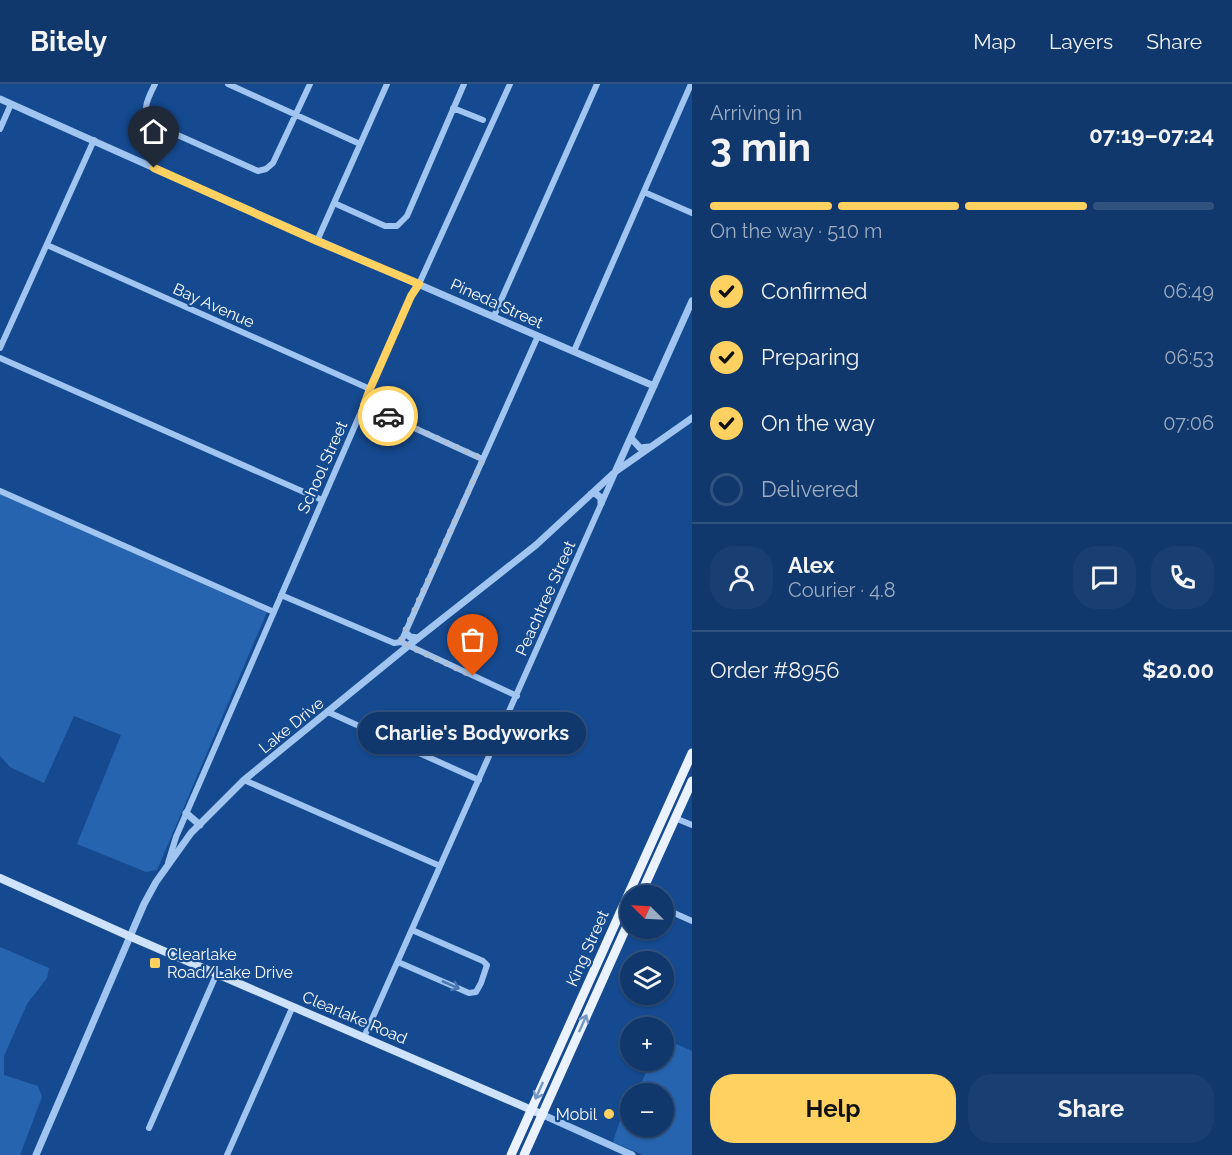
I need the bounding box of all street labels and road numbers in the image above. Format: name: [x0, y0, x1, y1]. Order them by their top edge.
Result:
street label: Pineda Street: [448, 275, 547, 333]
street label: Bay Avenue: [170, 279, 257, 332]
street label: School Street: [294, 417, 352, 516]
street label: Peachtree Street: [512, 537, 580, 659]
street label: Lake Drive: [255, 694, 328, 757]
street label: King Street: [562, 907, 613, 989]
street label: Clearlake Road: [300, 987, 410, 1048]

